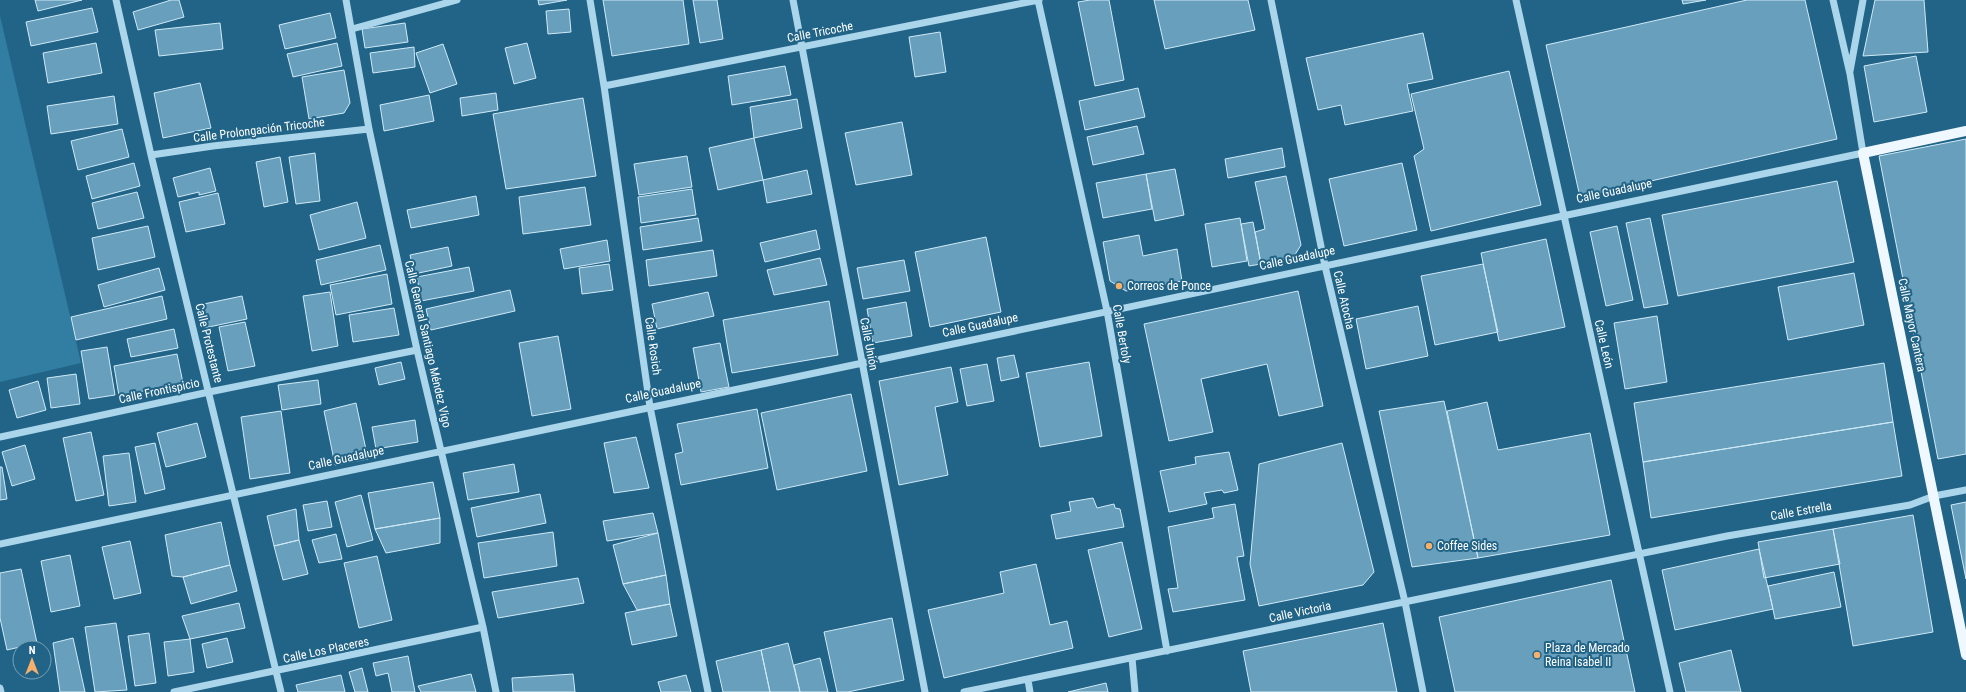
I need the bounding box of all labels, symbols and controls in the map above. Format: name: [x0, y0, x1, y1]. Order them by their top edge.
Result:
street label: Calle Tricoche: [786, 19, 855, 45]
street label: Calle Prolongación Tricoche: [192, 115, 326, 145]
street label: Calle Guadalupe: [1575, 176, 1653, 206]
street label: Calle Guadalupe: [1258, 243, 1336, 273]
street label: Calle General Santiago Méndez Vigo: [402, 259, 454, 429]
street label: Calle Atocha: [1330, 269, 1358, 331]
street label: Calle Mayor Cantera: [1895, 277, 1929, 373]
place label: Correos de Ponce: [1127, 279, 1211, 293]
marker: Correos de Ponce: [1114, 281, 1124, 291]
street label: Calle Protestante: [192, 302, 226, 385]
street label: Calle Bertoly: [1110, 303, 1134, 365]
street label: Calle Guadalupe: [941, 310, 1019, 340]
street label: Calle Rosich: [642, 316, 664, 376]
street label: Calle Unión: [857, 316, 881, 372]
street label: Calle León: [1592, 318, 1616, 370]
street label: Calle Frontispicio: [117, 376, 201, 406]
street label: Calle Guadalupe: [624, 376, 702, 406]
street label: Calle Guadalupe: [307, 443, 385, 473]
street label: Calle Estrella: [1769, 499, 1833, 523]
place label: Coffee Sides: [1437, 539, 1497, 553]
marker: Coffee Sides: [1424, 541, 1434, 551]
street label: Calle Victoria: [1268, 599, 1333, 625]
street label: Calle Los Placeres: [282, 634, 370, 666]
north arrow: [12, 640, 52, 680]
place label: Plaza de Mercado Reina Isabel II: [1545, 641, 1630, 669]
text: N: [29, 644, 36, 657]
marker: Plaza de Mercado Reina Isabel II: [1532, 650, 1542, 660]

